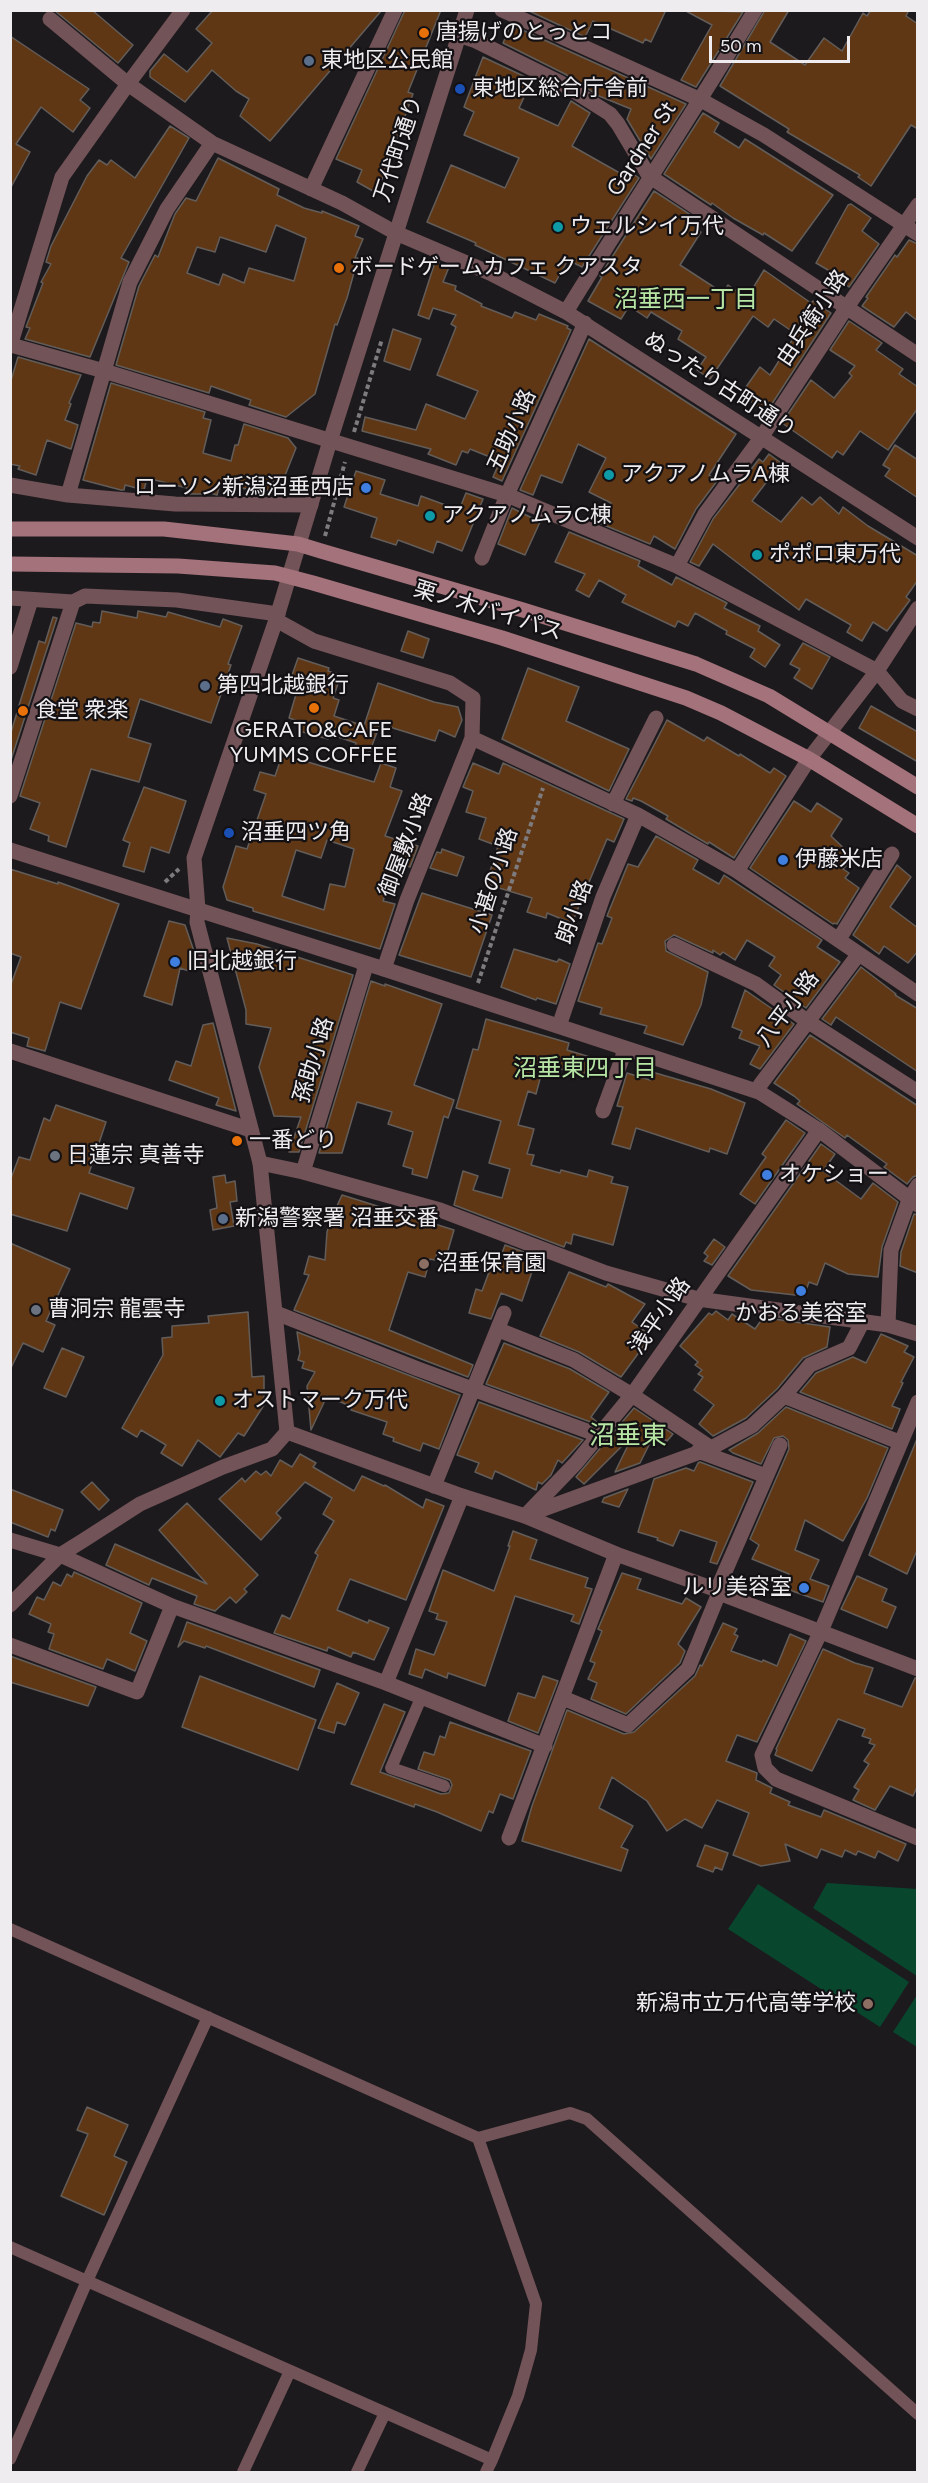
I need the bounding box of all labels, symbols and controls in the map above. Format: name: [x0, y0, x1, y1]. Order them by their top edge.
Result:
place label: 唐揚げのとっとコ: [436, 20, 612, 46]
scale bar: [712, 24, 853, 62]
marker: 唐揚げのとっとコ: [417, 26, 431, 40]
text: 50 m: [720, 35, 762, 57]
place label: 東地区公民館: [321, 48, 453, 74]
marker: 東地区公民館: [302, 54, 316, 68]
place label: 東地区総合庁舎前: [472, 76, 648, 102]
marker: 東地区総合庁舎前: [453, 82, 467, 96]
street label: 万代町通り: [369, 93, 429, 205]
street label: Gardner St: [602, 97, 682, 201]
place label: ウェルシイ万代: [570, 214, 724, 240]
marker: ウェルシイ万代: [551, 220, 565, 234]
place label: ボードゲームカフェ クアスタ: [351, 255, 642, 281]
marker: ボードゲームカフェ クアスタ: [332, 261, 346, 275]
street label: 由兵衛小路: [771, 265, 855, 371]
district label: 沼垂西一丁目: [614, 286, 758, 314]
street label: ぬったり古町通り: [639, 326, 801, 444]
street label: 五助小路: [482, 385, 542, 477]
place label: アクアノムラA棟: [621, 462, 790, 488]
marker: アクアノムラA棟: [602, 468, 616, 482]
place label: ローソン新潟沼垂西店: [134, 475, 354, 501]
marker: ローソン新潟沼垂西店: [359, 481, 373, 495]
place label: アクアノムラC棟: [442, 503, 612, 529]
marker: アクアノムラC棟: [423, 509, 437, 523]
place label: ポポロ東万代: [769, 542, 901, 568]
marker: ポポロ東万代: [750, 548, 764, 562]
street label: 栗ノ木バイパス: [411, 576, 565, 646]
place label: 第四北越銀行: [217, 673, 349, 699]
marker: 第四北越銀行: [198, 679, 212, 693]
place label: 食堂 衆楽: [35, 698, 128, 724]
marker: GERATO&CAFE YUMMS COFFEE: [307, 701, 321, 715]
marker: 食堂 衆楽: [16, 704, 30, 718]
place label: GERATO&CAFE YUMMS COFFEE: [230, 718, 398, 770]
street label: 御屋敷小路: [374, 789, 438, 901]
place label: 沼垂四ツ角: [241, 820, 351, 846]
street label: 小甚の小路: [464, 825, 524, 937]
marker: 沼垂四ツ角: [222, 826, 236, 840]
place label: 伊藤米店: [795, 847, 883, 873]
marker: 伊藤米店: [776, 853, 790, 867]
street label: 朗小路: [551, 876, 599, 948]
place label: 旧北越銀行: [187, 949, 297, 975]
marker: 旧北越銀行: [168, 955, 182, 969]
street label: 八平小路: [751, 966, 825, 1052]
street label: 孫助小路: [289, 1014, 339, 1106]
district label: 沼垂東四丁目: [513, 1055, 657, 1083]
place label: 一番どり: [249, 1128, 337, 1154]
marker: 一番どり: [230, 1134, 244, 1148]
place label: 日蓮宗 真善寺: [67, 1143, 204, 1169]
marker: 日蓮宗 真善寺: [48, 1149, 62, 1163]
place label: オケショー: [779, 1162, 889, 1188]
marker: オケショー: [760, 1168, 774, 1182]
place label: 新潟警察署 沼垂交番: [235, 1206, 438, 1232]
marker: 新潟警察署 沼垂交番: [216, 1212, 230, 1226]
place label: 沼垂保育園: [436, 1251, 546, 1277]
marker: 沼垂保育園: [417, 1257, 431, 1271]
street label: 浅平小路: [624, 1272, 696, 1360]
marker: かおる美容室: [794, 1284, 808, 1298]
place label: 曹洞宗 龍雲寺: [48, 1297, 185, 1323]
place label: かおる美容室: [735, 1301, 867, 1327]
marker: 曹洞宗 龍雲寺: [29, 1303, 43, 1317]
place label: オストマーク万代: [232, 1388, 408, 1414]
marker: オストマーク万代: [213, 1394, 227, 1408]
district label: 沼垂東: [589, 1420, 667, 1452]
place label: ルリ美容室: [682, 1575, 792, 1601]
marker: ルリ美容室: [797, 1581, 811, 1595]
place label: 新潟市立万代高等学校: [636, 1991, 856, 2017]
marker: 新潟市立万代高等学校: [861, 1997, 875, 2011]

